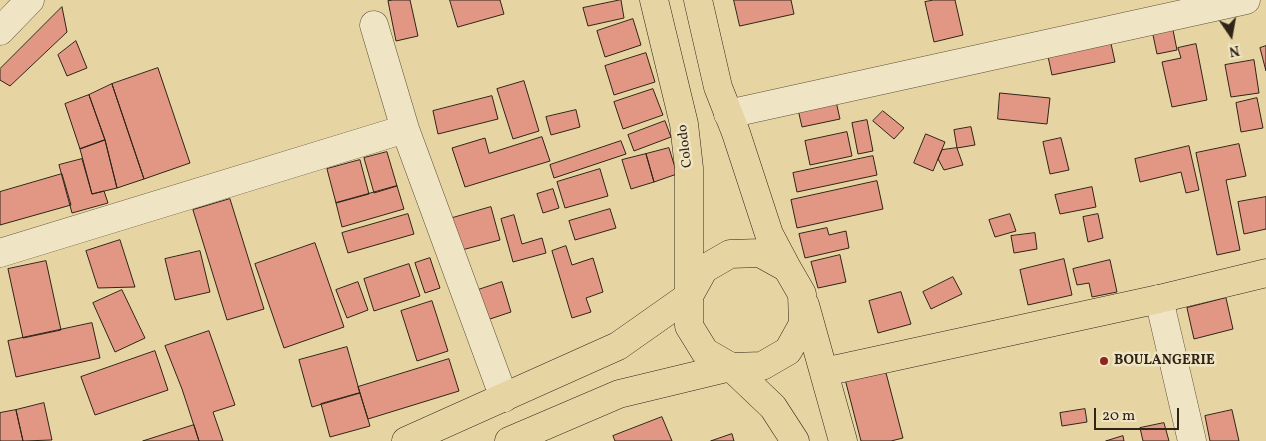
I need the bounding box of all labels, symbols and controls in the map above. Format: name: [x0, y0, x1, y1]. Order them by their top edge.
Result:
north arrow: [1206, 10, 1256, 60]
text: N: [1227, 40, 1241, 61]
street label: Colodo: [675, 123, 697, 169]
place label: BOULANGERIE: [1114, 353, 1215, 369]
marker: BOULANGERIE: [1098, 355, 1110, 367]
scale bar: [1096, 398, 1181, 430]
text: 20 m: [1102, 406, 1135, 427]

